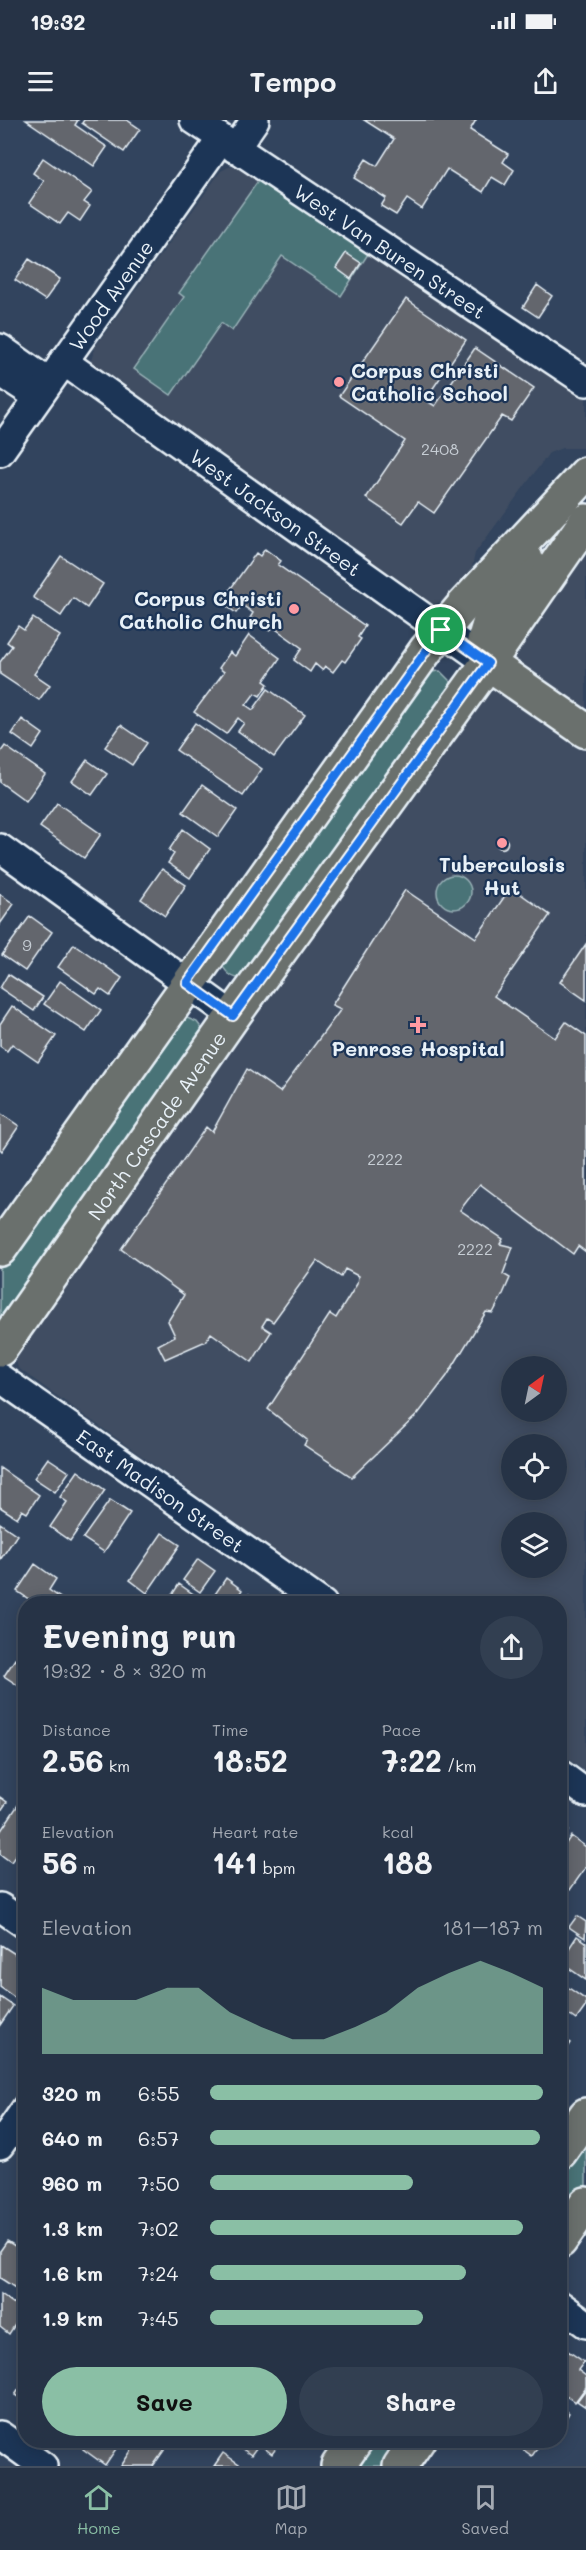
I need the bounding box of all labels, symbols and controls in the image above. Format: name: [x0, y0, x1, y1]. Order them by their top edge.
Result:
text: 19:32: [30, 7, 85, 36]
text: Tempo: [250, 64, 336, 99]
icon: menu: [24, 65, 57, 98]
icon: share: [529, 65, 562, 98]
street label: West Van Buren Street: [290, 178, 491, 324]
street label: Wood Avenue: [63, 235, 159, 356]
place label: Corpus Christi Catholic School: [351, 357, 508, 406]
marker: Corpus Christi Catholic School: [332, 375, 346, 389]
house number: 2408: [421, 438, 459, 459]
street label: West Jackson Street: [185, 443, 366, 582]
place label: Corpus Christi Catholic Church: [119, 585, 282, 634]
marker: Corpus Christi Catholic Church: [287, 602, 301, 616]
pin: [415, 604, 466, 655]
icon: arrive: [424, 613, 457, 646]
marker: Tuberculosis Hut: [495, 836, 509, 850]
place label: Tuberculosis Hut: [439, 851, 565, 900]
house number: 9: [22, 934, 32, 955]
marker: Penrose Hospital: [409, 1016, 427, 1034]
street label: North Cascade Avenue: [81, 1026, 232, 1225]
place label: Penrose Hospital: [331, 1035, 505, 1061]
house number: 2222: [367, 1148, 403, 1169]
house number: 2222: [457, 1238, 493, 1259]
north arrow: [501, 1356, 567, 1422]
map controls: [501, 1356, 567, 1578]
street label: East Madison Street: [72, 1423, 250, 1558]
button: locate: [501, 1434, 567, 1500]
button: layers: [501, 1512, 567, 1578]
text: Evening run: [42, 1613, 236, 1656]
button: share: [480, 1616, 543, 1679]
text: 19:32 · 8 × 320 m: [42, 1657, 207, 1683]
text: Distance: [42, 1719, 111, 1740]
text: Time: [212, 1719, 248, 1740]
text: Pace: [382, 1719, 421, 1740]
text: 2.56: [42, 1740, 104, 1780]
text: 18:52: [212, 1740, 288, 1780]
text: 7:22: [382, 1740, 442, 1780]
text: km: [104, 1755, 130, 1776]
text: /km: [442, 1755, 477, 1776]
text: Elevation: [42, 1821, 114, 1842]
text: Heart rate: [212, 1821, 298, 1842]
text: kcal: [382, 1821, 414, 1842]
text: 56: [42, 1842, 78, 1882]
text: 141: [212, 1842, 258, 1882]
text: 188: [382, 1842, 433, 1882]
text: m: [78, 1857, 96, 1878]
text: bpm: [258, 1857, 296, 1878]
text: Elevation: [42, 1914, 132, 1940]
text: 181–187 m: [442, 1914, 543, 1940]
text: 320 m: [42, 2080, 101, 2106]
text: 6:55: [138, 2080, 180, 2106]
text: 640 m: [42, 2125, 103, 2151]
text: 6:57: [138, 2125, 179, 2151]
text: 960 m: [42, 2170, 102, 2196]
text: 7:50: [138, 2170, 179, 2196]
text: 1.3 km: [42, 2215, 103, 2241]
text: 7:02: [138, 2215, 179, 2241]
text: 1.6 km: [42, 2260, 103, 2286]
text: 7:24: [138, 2260, 178, 2286]
text: 1.9 km: [42, 2305, 103, 2331]
text: 7:45: [138, 2305, 179, 2331]
button: Save: [42, 2367, 287, 2436]
button: Share: [299, 2367, 543, 2436]
tab: Home: [77, 2481, 121, 2538]
tab: Map: [275, 2481, 308, 2538]
tab: Saved: [461, 2481, 509, 2538]

